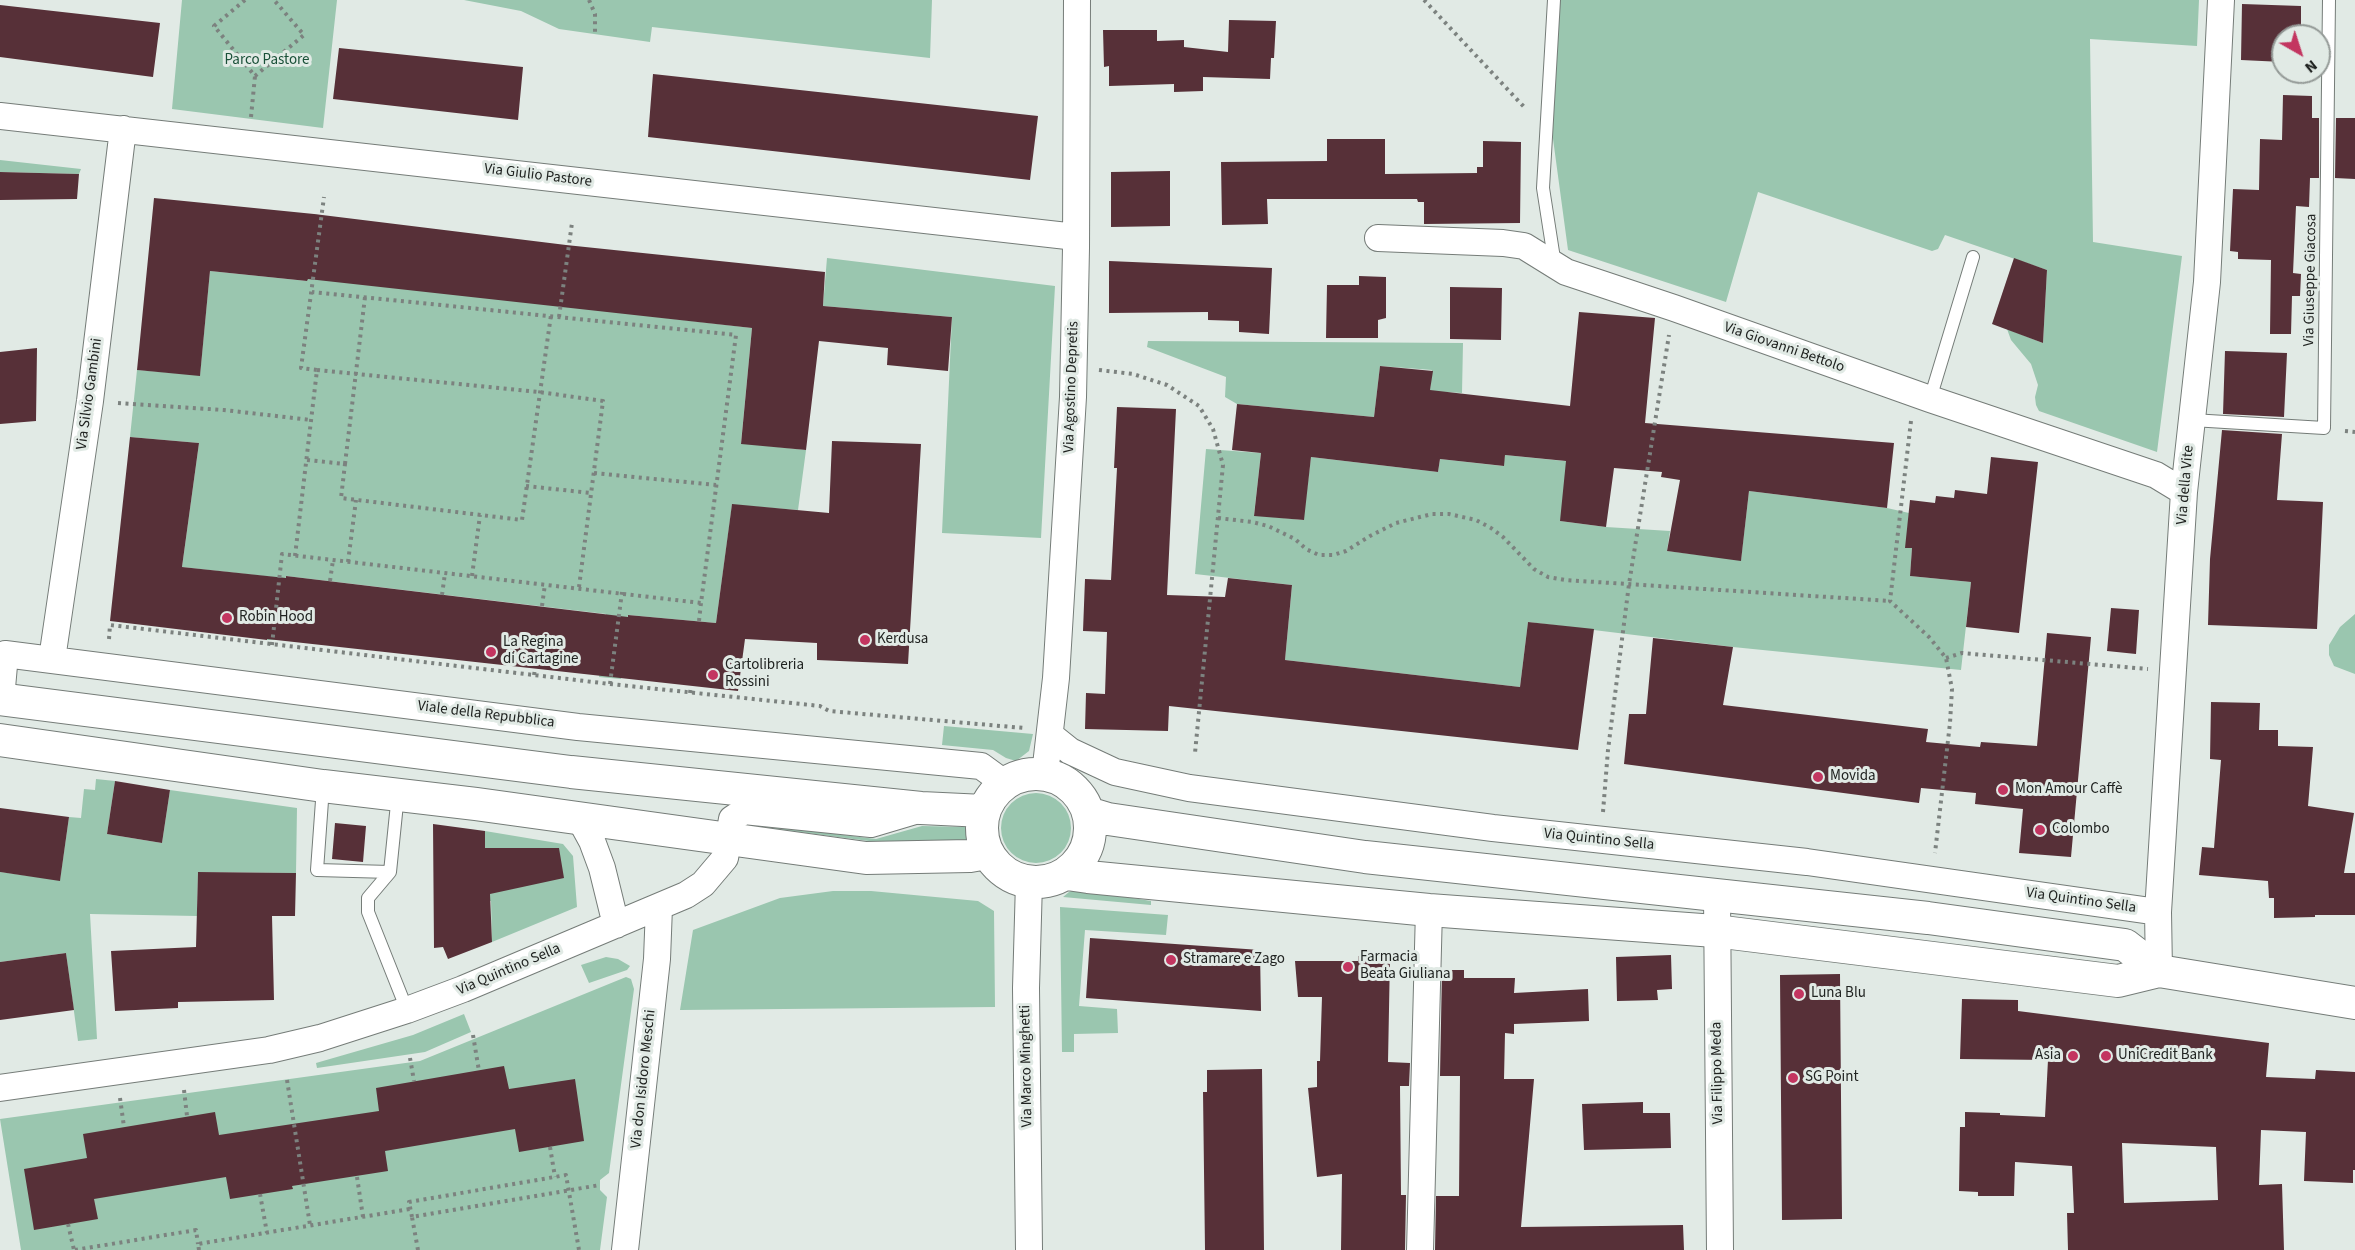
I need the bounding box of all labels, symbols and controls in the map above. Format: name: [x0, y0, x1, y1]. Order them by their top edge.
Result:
north arrow: [2271, 24, 2331, 84]
park label: Parco Pastore: [224, 52, 310, 70]
text: N: [2300, 55, 2322, 78]
street label: Via Giulio Pastore: [483, 160, 593, 192]
street label: Via Giuseppe Giacosa: [2301, 213, 2321, 347]
street label: Via Giovanni Bettolo: [1721, 319, 1847, 377]
street label: Via Agostino Depretis: [1061, 321, 1083, 453]
street label: Via Silvio Gambini: [73, 337, 107, 451]
street label: Via della Vite: [2174, 445, 2198, 525]
place label: Robin Hood: [239, 609, 313, 627]
marker: Robin Hood: [220, 611, 234, 625]
place label: Kerdusa: [877, 631, 928, 649]
marker: Kerdusa: [858, 633, 872, 647]
place label: La Regina di Cartagine: [503, 634, 579, 669]
marker: La Regina di Cartagine: [484, 645, 498, 659]
place label: Cartolibreria Rossini: [725, 657, 804, 692]
marker: Cartolibreria Rossini: [706, 668, 720, 682]
street label: Viale della Repubblica: [416, 698, 556, 732]
place label: Movida: [1830, 768, 1876, 786]
marker: Movida: [1811, 770, 1825, 784]
place label: Mon Amour Caffè: [2015, 781, 2122, 799]
marker: Mon Amour Caffè: [1996, 783, 2010, 797]
place label: Colombo: [2052, 821, 2110, 839]
marker: Colombo: [2033, 823, 2047, 837]
street label: Via Quintino Sella: [1543, 825, 1655, 855]
street label: Via Quintino Sella: [2025, 884, 2137, 918]
street label: Via Quintino Sella: [455, 940, 563, 1000]
place label: Farmacia Beata Giuliana: [1360, 949, 1451, 984]
place label: Stramare e Zago: [1183, 951, 1285, 969]
marker: Stramare e Zago: [1164, 953, 1178, 967]
marker: Farmacia Beata Giuliana: [1341, 960, 1355, 974]
place label: Luna Blu: [1811, 985, 1866, 1003]
marker: Luna Blu: [1792, 987, 1806, 1001]
street label: Via Marco Minghetti: [1017, 1005, 1037, 1127]
street label: Via don Isidoro Meschi: [628, 1009, 660, 1149]
street label: Via Filippo Meda: [1708, 1022, 1728, 1124]
place label: Asia: [2035, 1047, 2061, 1065]
place label: UniCredit Bank: [2118, 1047, 2213, 1065]
marker: Asia: [2066, 1049, 2080, 1063]
marker: UniCredit Bank: [2099, 1049, 2113, 1063]
place label: SG Point: [1805, 1069, 1858, 1087]
marker: SG Point: [1786, 1071, 1800, 1085]

